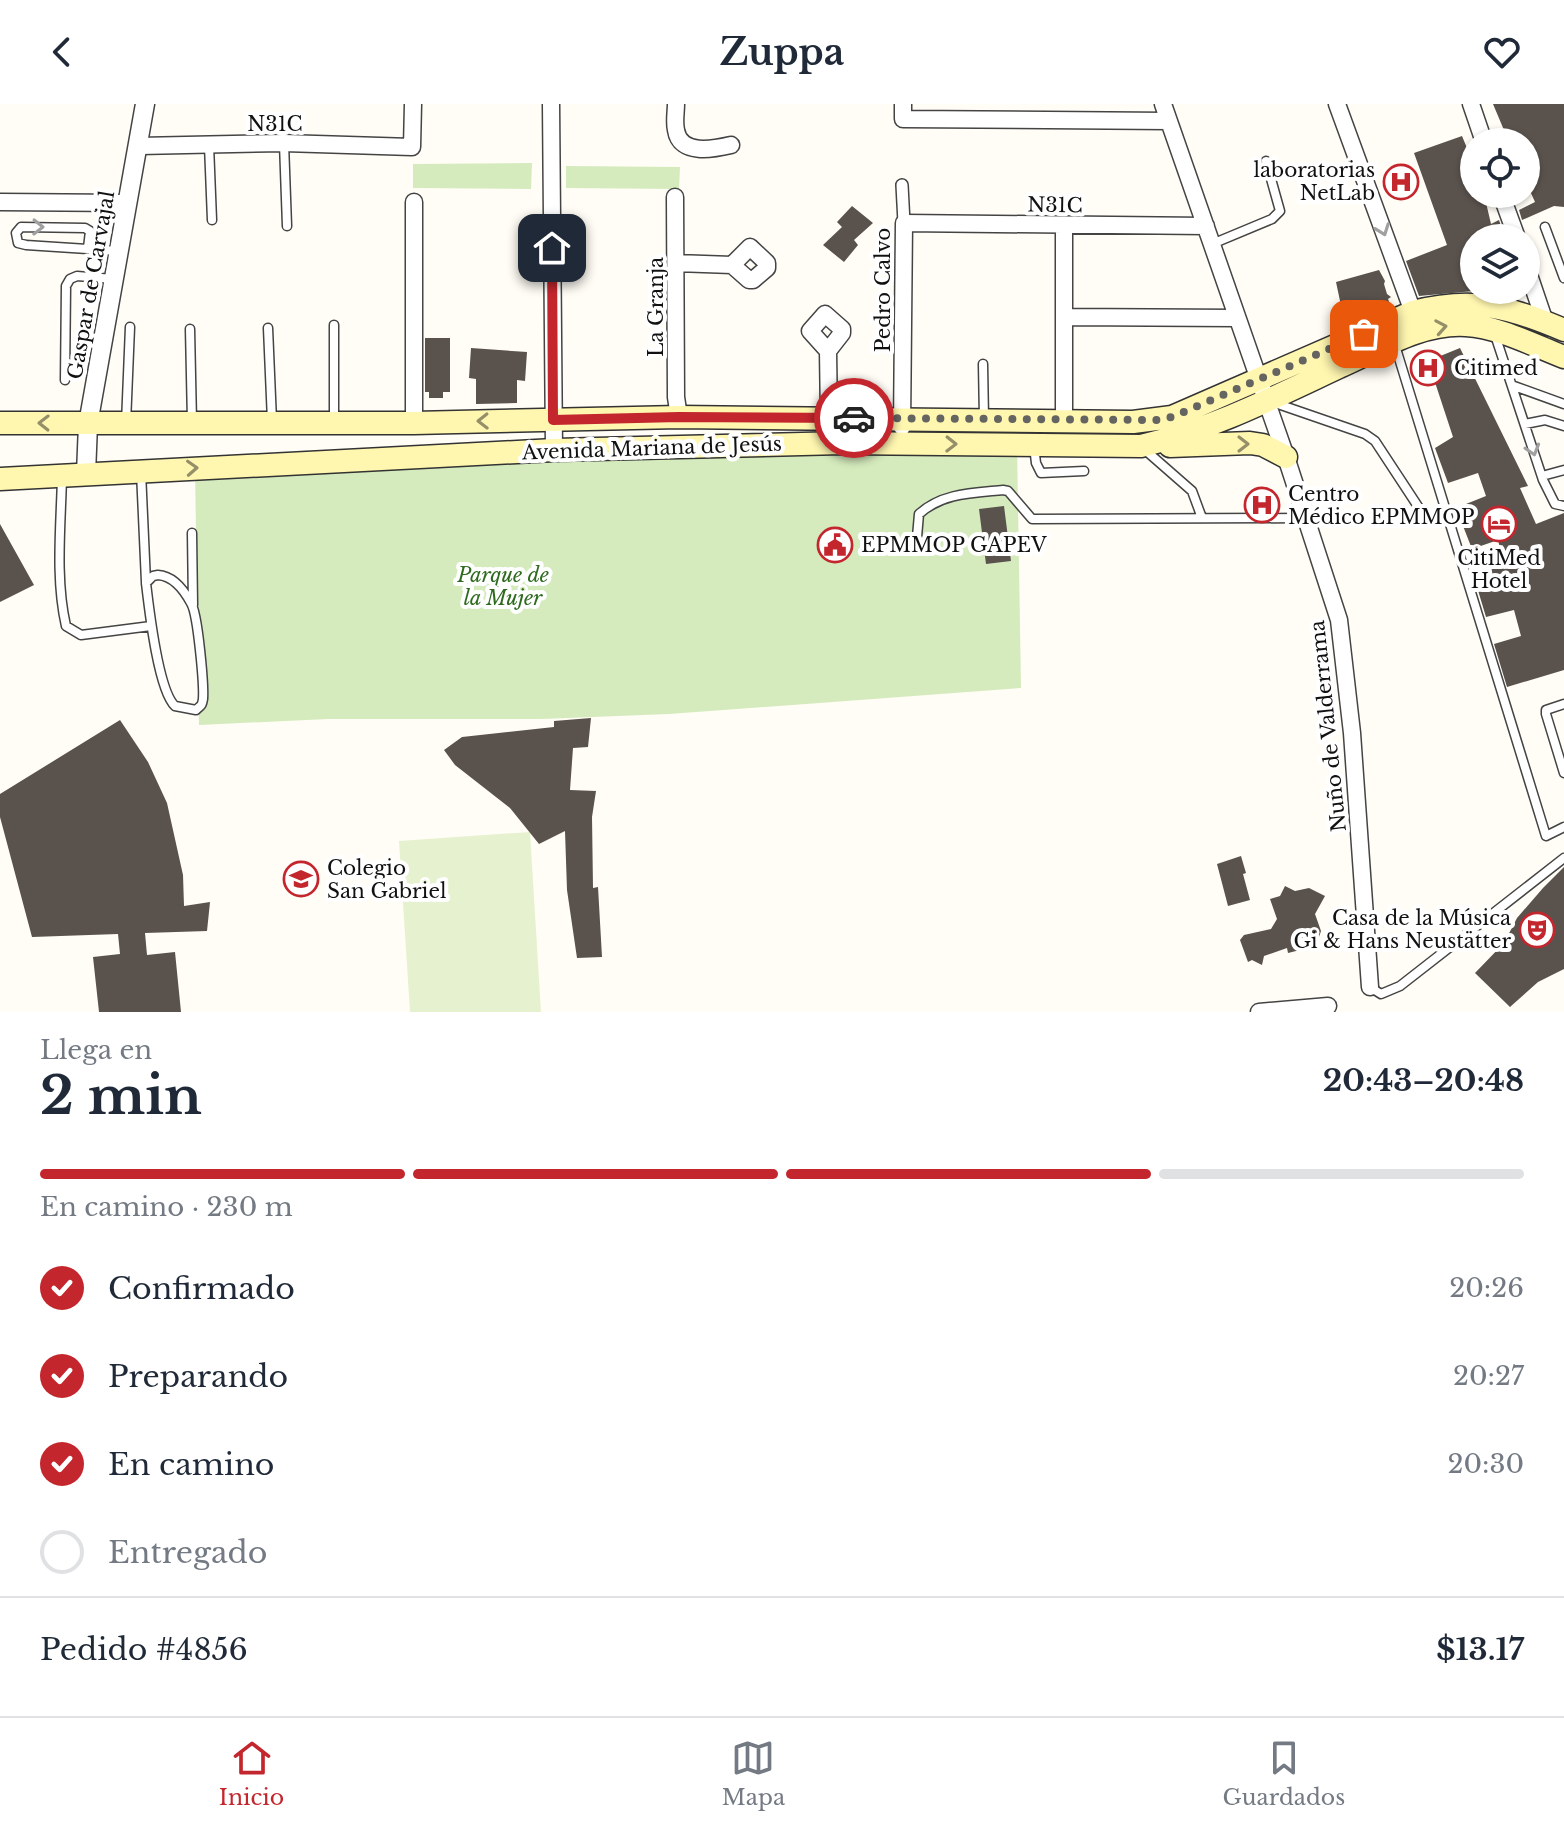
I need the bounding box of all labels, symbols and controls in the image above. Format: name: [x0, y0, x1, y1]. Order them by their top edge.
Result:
icon: back: [40, 30, 84, 74]
text: Zuppa: [720, 30, 844, 75]
icon: heart: [1480, 30, 1524, 74]
street label: N31C: [247, 112, 303, 136]
map controls: [1460, 128, 1540, 304]
button: locate: [1460, 128, 1540, 208]
place label: laboratorias NetLab: [1253, 158, 1375, 205]
hospital icon: laboratorias NetLab: [1382, 163, 1420, 201]
street label: Gaspar de Carvajal: [63, 189, 119, 381]
street label: N31C: [1027, 193, 1083, 217]
pin: [518, 214, 586, 282]
one-way arrow: [32, 218, 45, 236]
one-way arrow: [1373, 222, 1389, 236]
button: layers: [1460, 224, 1540, 304]
icon: home: [530, 226, 574, 270]
street label: Pedro Calvo: [871, 228, 895, 352]
street label: La Granja: [644, 256, 668, 357]
pin: [1330, 300, 1398, 368]
icon: bag: [1342, 312, 1386, 356]
one-way arrow: [1434, 320, 1448, 337]
hospital icon: Citimed: [1409, 349, 1447, 387]
place label: Citimed: [1454, 356, 1538, 380]
courier: [814, 378, 894, 458]
icon: car: [832, 396, 876, 440]
one-way arrow: [476, 413, 489, 430]
one-way arrow: [37, 414, 50, 432]
street label: Avenida Mariana de Jesús: [521, 431, 782, 465]
one-way arrow: [945, 435, 958, 453]
one-way arrow: [1237, 435, 1250, 453]
one-way arrow: [1524, 442, 1540, 456]
one-way arrow: [186, 460, 199, 477]
place label: Centro Médico EPMMOP: [1288, 482, 1475, 529]
hospital icon: Centro Médico EPMMOP: [1243, 486, 1281, 524]
hotel icon: CitiMed Hotel: [1480, 505, 1518, 543]
public building icon: EPMMOP GAPEV: [816, 526, 854, 564]
place label: EPMMOP GAPEV: [861, 533, 1047, 557]
place label: CitiMed Hotel: [1457, 546, 1541, 593]
park label: Parque de la Mujer: [456, 563, 549, 610]
street label: Nuño de Valderrama: [1305, 618, 1351, 833]
place label: Colegio San Gabriel: [327, 856, 446, 903]
school or university icon: Colegio San Gabriel: [282, 860, 320, 898]
place label: Casa de la Música Gi & Hans Neustätter: [1293, 906, 1512, 953]
theatre icon: Casa de la Música Gi & Hans Neustätter: [1518, 911, 1556, 949]
text: Llega en: [40, 1034, 152, 1066]
text: 20:43–20:48: [1323, 1062, 1524, 1099]
text: 2 min: [40, 1064, 202, 1128]
text: En camino · 230 m: [40, 1191, 293, 1223]
icon: check: [40, 1266, 84, 1310]
text: Confirmado: [108, 1270, 295, 1307]
text: 20:26: [1449, 1272, 1524, 1304]
icon: check: [40, 1354, 84, 1398]
text: Preparando: [108, 1358, 288, 1395]
text: 20:27: [1453, 1360, 1524, 1392]
icon: check: [40, 1442, 84, 1486]
text: En camino: [108, 1446, 274, 1483]
text: 20:30: [1447, 1448, 1524, 1480]
text: Entregado: [108, 1534, 267, 1571]
text: Pedido #4856: [40, 1631, 248, 1668]
text: $13.17: [1436, 1631, 1524, 1668]
tab: Inicio: [219, 1736, 284, 1811]
tab: Mapa: [722, 1736, 785, 1811]
tab: Guardados: [1223, 1736, 1345, 1811]

